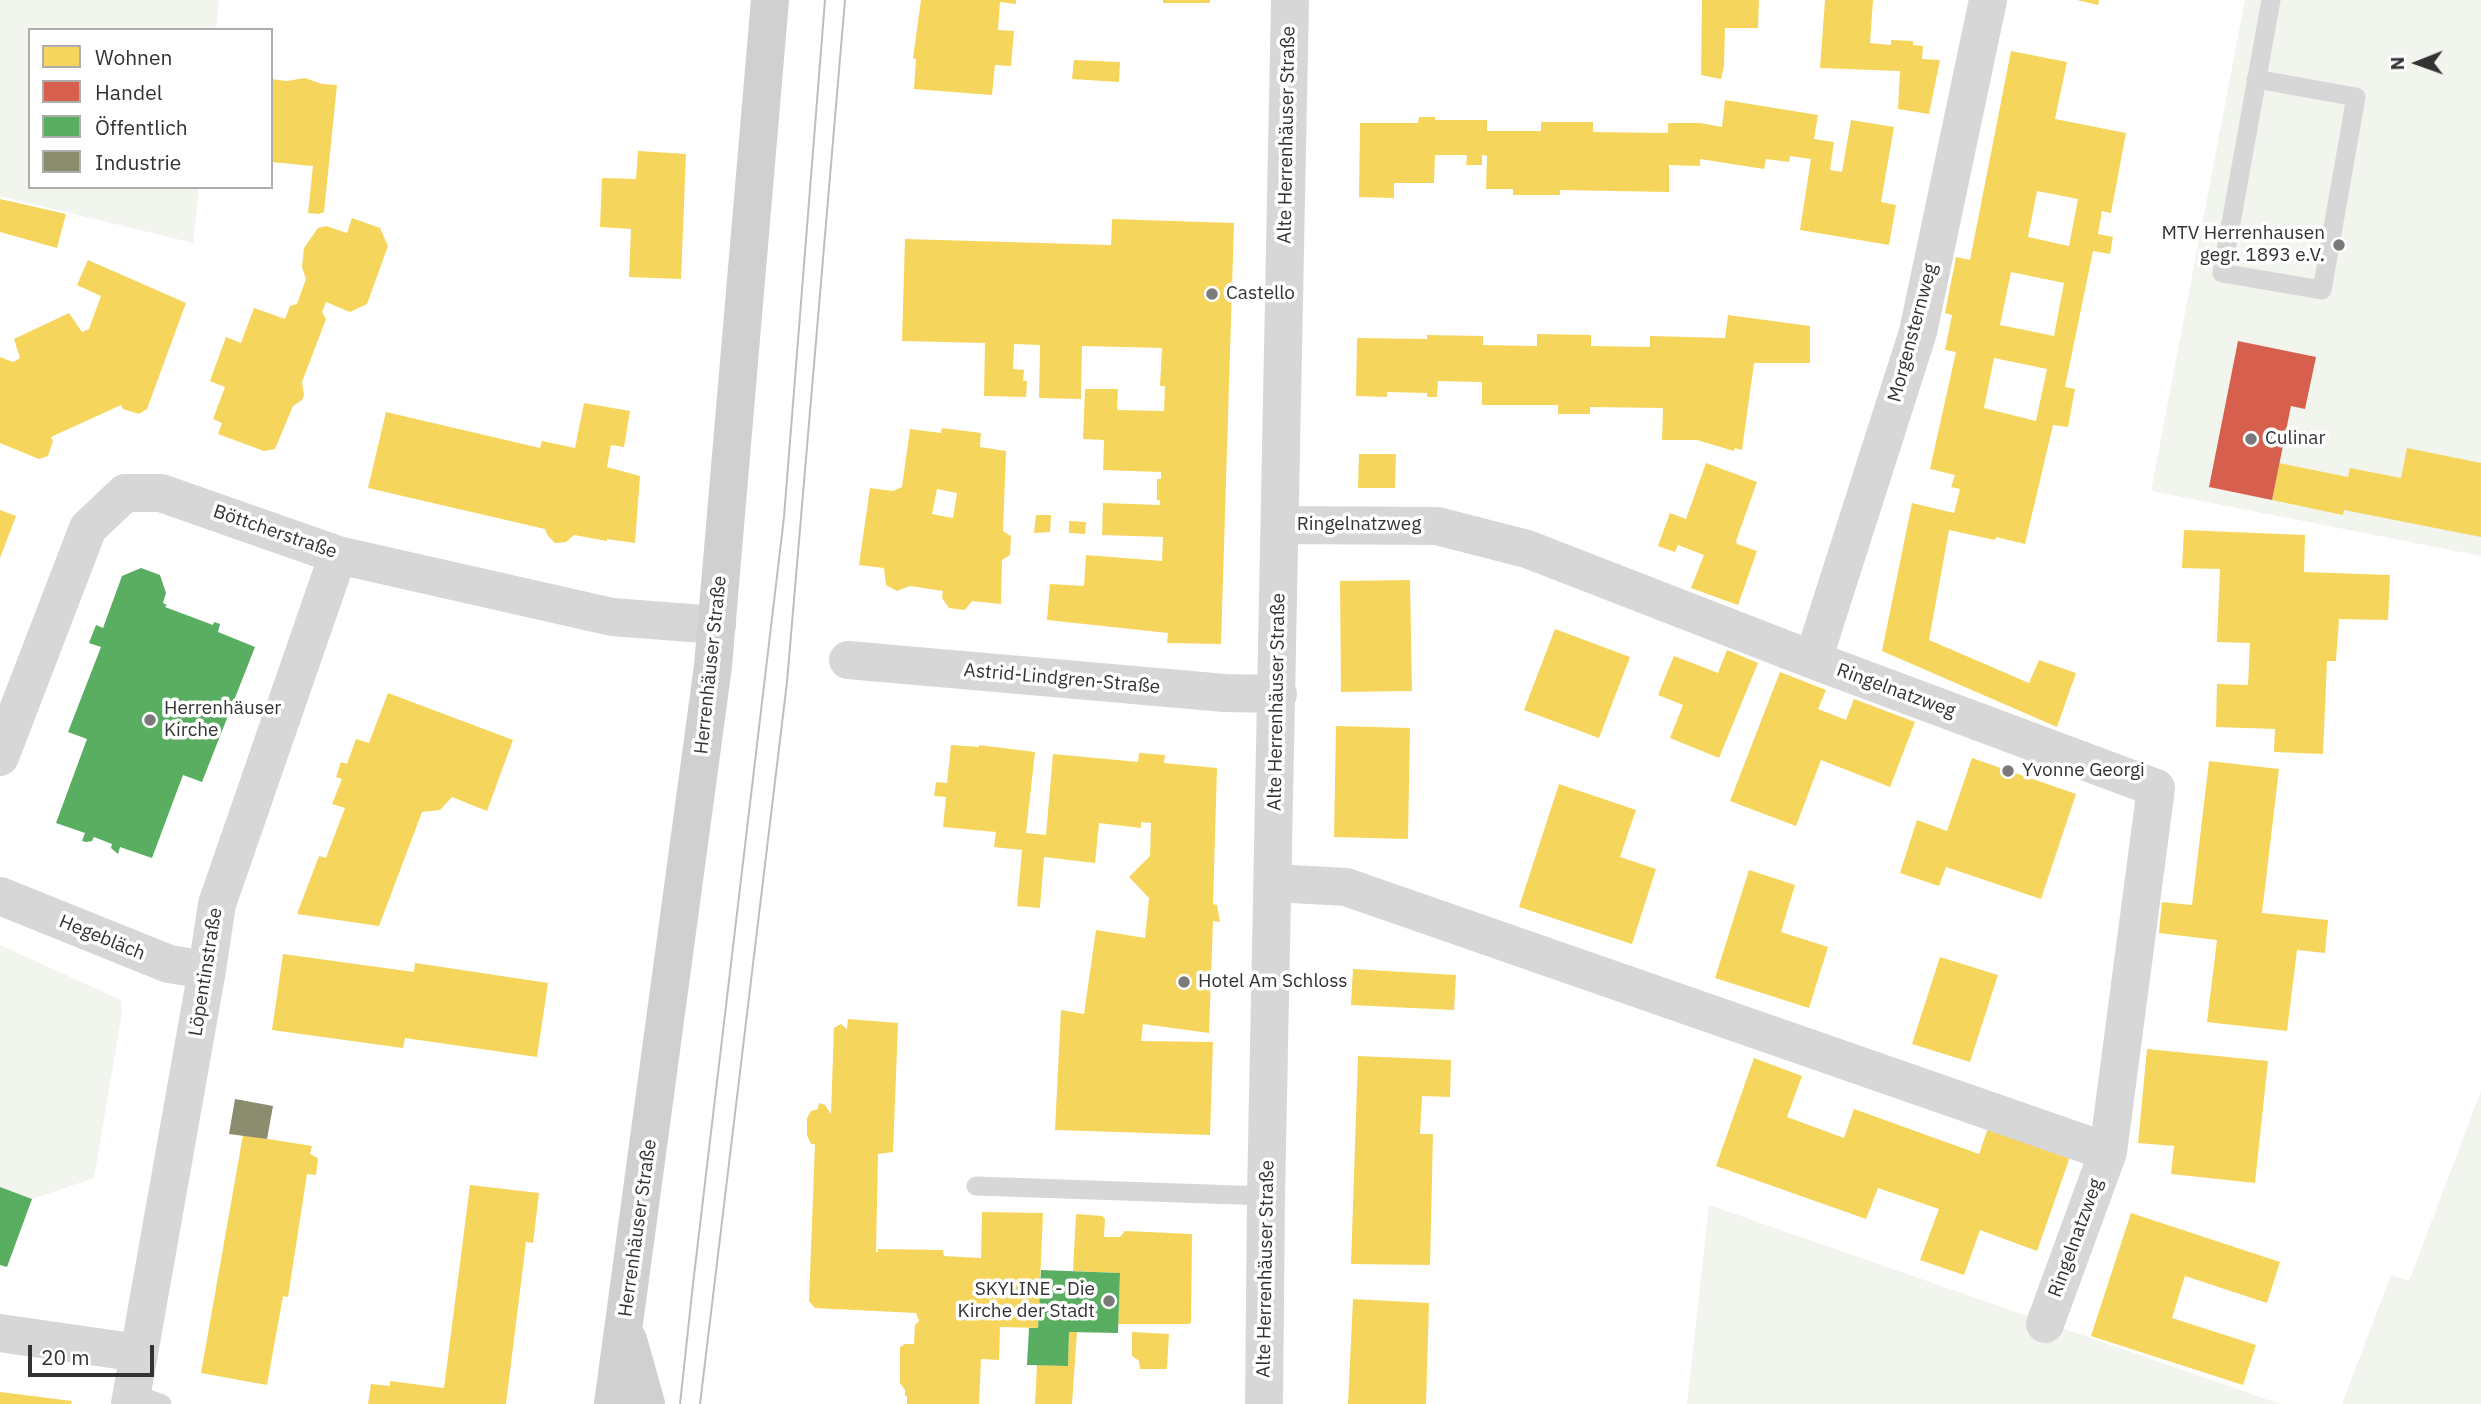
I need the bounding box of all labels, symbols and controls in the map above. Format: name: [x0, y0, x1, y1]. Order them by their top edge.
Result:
street label: Alte Herrenhäuser Straße: [1274, 26, 1300, 244]
legend: [28, 28, 273, 189]
north arrow: [2383, 28, 2453, 98]
text: Wohnen: [95, 43, 172, 71]
text: N: [2385, 56, 2409, 70]
text: Handel: [95, 78, 162, 106]
text: Öffentlich: [95, 113, 188, 141]
text: Industrie: [95, 148, 181, 176]
place label: MTV Herrenhausen gegr. 1893 e.V.: [2161, 223, 2325, 267]
marker: MTV Herrenhausen gegr. 1893 e.V.: [2331, 237, 2347, 253]
street label: Morgensternweg: [1884, 261, 1942, 405]
place label: Castello: [1226, 283, 1295, 305]
marker: Castello: [1204, 286, 1220, 302]
place label: Culinar: [2265, 428, 2325, 450]
marker: Culinar: [2243, 431, 2259, 447]
street label: Böttcherstraße: [210, 500, 340, 564]
street label: Ringelnatzweg: [1297, 514, 1421, 536]
street label: Herrenhäuser Straße: [690, 575, 732, 755]
street label: Alte Herrenhäuser Straße: [1264, 593, 1290, 811]
street label: Astrid-Lindgren-Straße: [963, 659, 1161, 699]
street label: Ringelnatzweg: [1834, 659, 1958, 723]
place label: Herrenhäuser Kirche: [164, 698, 281, 742]
marker: Herrenhäuser Kirche: [142, 712, 158, 728]
place label: Yvonne Georgi: [2022, 760, 2145, 782]
marker: Yvonne Georgi: [2000, 763, 2016, 779]
street label: Löpentinstraße: [185, 906, 227, 1038]
street label: Hegebläch: [56, 910, 148, 966]
place label: Hotel Am Schloss: [1198, 971, 1348, 993]
marker: Hotel Am Schloss: [1176, 974, 1192, 990]
street label: Herrenhäuser Straße: [614, 1138, 662, 1318]
street label: Alte Herrenhäuser Straße: [1253, 1160, 1279, 1378]
street label: Ringelnatzweg: [2044, 1176, 2108, 1300]
place label: SKYLINE - Die Kirche der Stadt: [958, 1279, 1095, 1323]
marker: SKYLINE - Die Kirche der Stadt: [1101, 1293, 1117, 1309]
scale bar: [32, 1330, 158, 1374]
text: 20 m: [41, 1343, 90, 1371]

